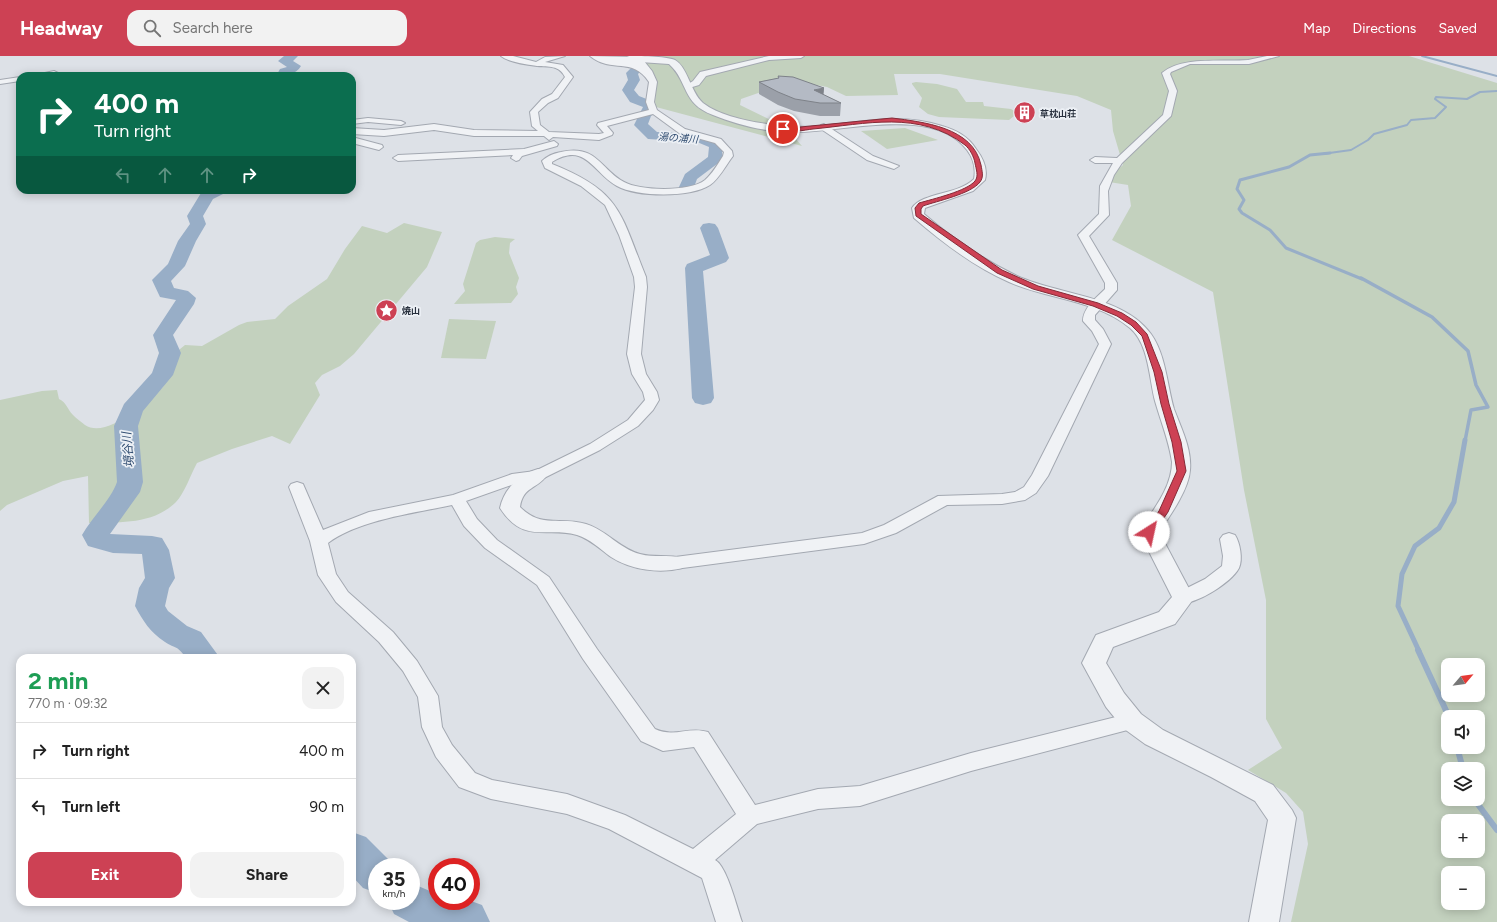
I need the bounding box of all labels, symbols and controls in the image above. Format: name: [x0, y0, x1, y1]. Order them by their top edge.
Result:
search box: [127, 10, 407, 46]
text: Headway: [20, 17, 103, 40]
icon: search: [141, 17, 163, 39]
text: Search here: [173, 19, 253, 37]
text: Map: [1303, 20, 1331, 37]
text: Directions: [1353, 20, 1416, 37]
text: Saved: [1438, 20, 1477, 37]
text: 400 m: [94, 86, 179, 120]
icon: right: [28, 88, 80, 140]
building icon: 草枕山荘: [1012, 100, 1038, 126]
place label: 草枕山荘: [1040, 108, 1076, 119]
pin: [766, 112, 800, 146]
icon: arrive: [772, 118, 794, 140]
text: Turn right: [94, 120, 171, 142]
water label: 湯の浦川: [658, 130, 699, 146]
icon: left: [112, 164, 134, 186]
icon: ahead: [154, 164, 176, 186]
icon: ahead: [196, 164, 218, 186]
icon: right: [238, 164, 260, 186]
place icon: 焼山: [373, 297, 399, 323]
place label: 焼山: [401, 305, 420, 316]
water label: 境谷川: [119, 429, 137, 469]
position arrow: [1128, 511, 1170, 553]
north arrow: [1441, 658, 1485, 702]
map controls: [1441, 658, 1485, 910]
text: 2 min: [28, 666, 88, 695]
button: close: [302, 667, 344, 709]
text: 770 m · 09:32: [28, 696, 108, 711]
button: sound: [1441, 710, 1485, 754]
icon: right: [28, 740, 50, 762]
text: Turn right: [62, 742, 130, 760]
text: 400 m: [299, 742, 344, 760]
button: layers: [1441, 762, 1485, 806]
icon: left: [28, 796, 50, 818]
text: Turn left: [62, 798, 120, 816]
text: 90 m: [309, 798, 344, 816]
button: +: [1441, 814, 1485, 858]
button: Exit: [28, 852, 182, 898]
button: Share: [190, 852, 344, 898]
speed limit sign: 40: [428, 858, 480, 910]
button: −: [1441, 866, 1485, 910]
text: 35: [383, 867, 405, 891]
text: km/h: [383, 887, 405, 900]

